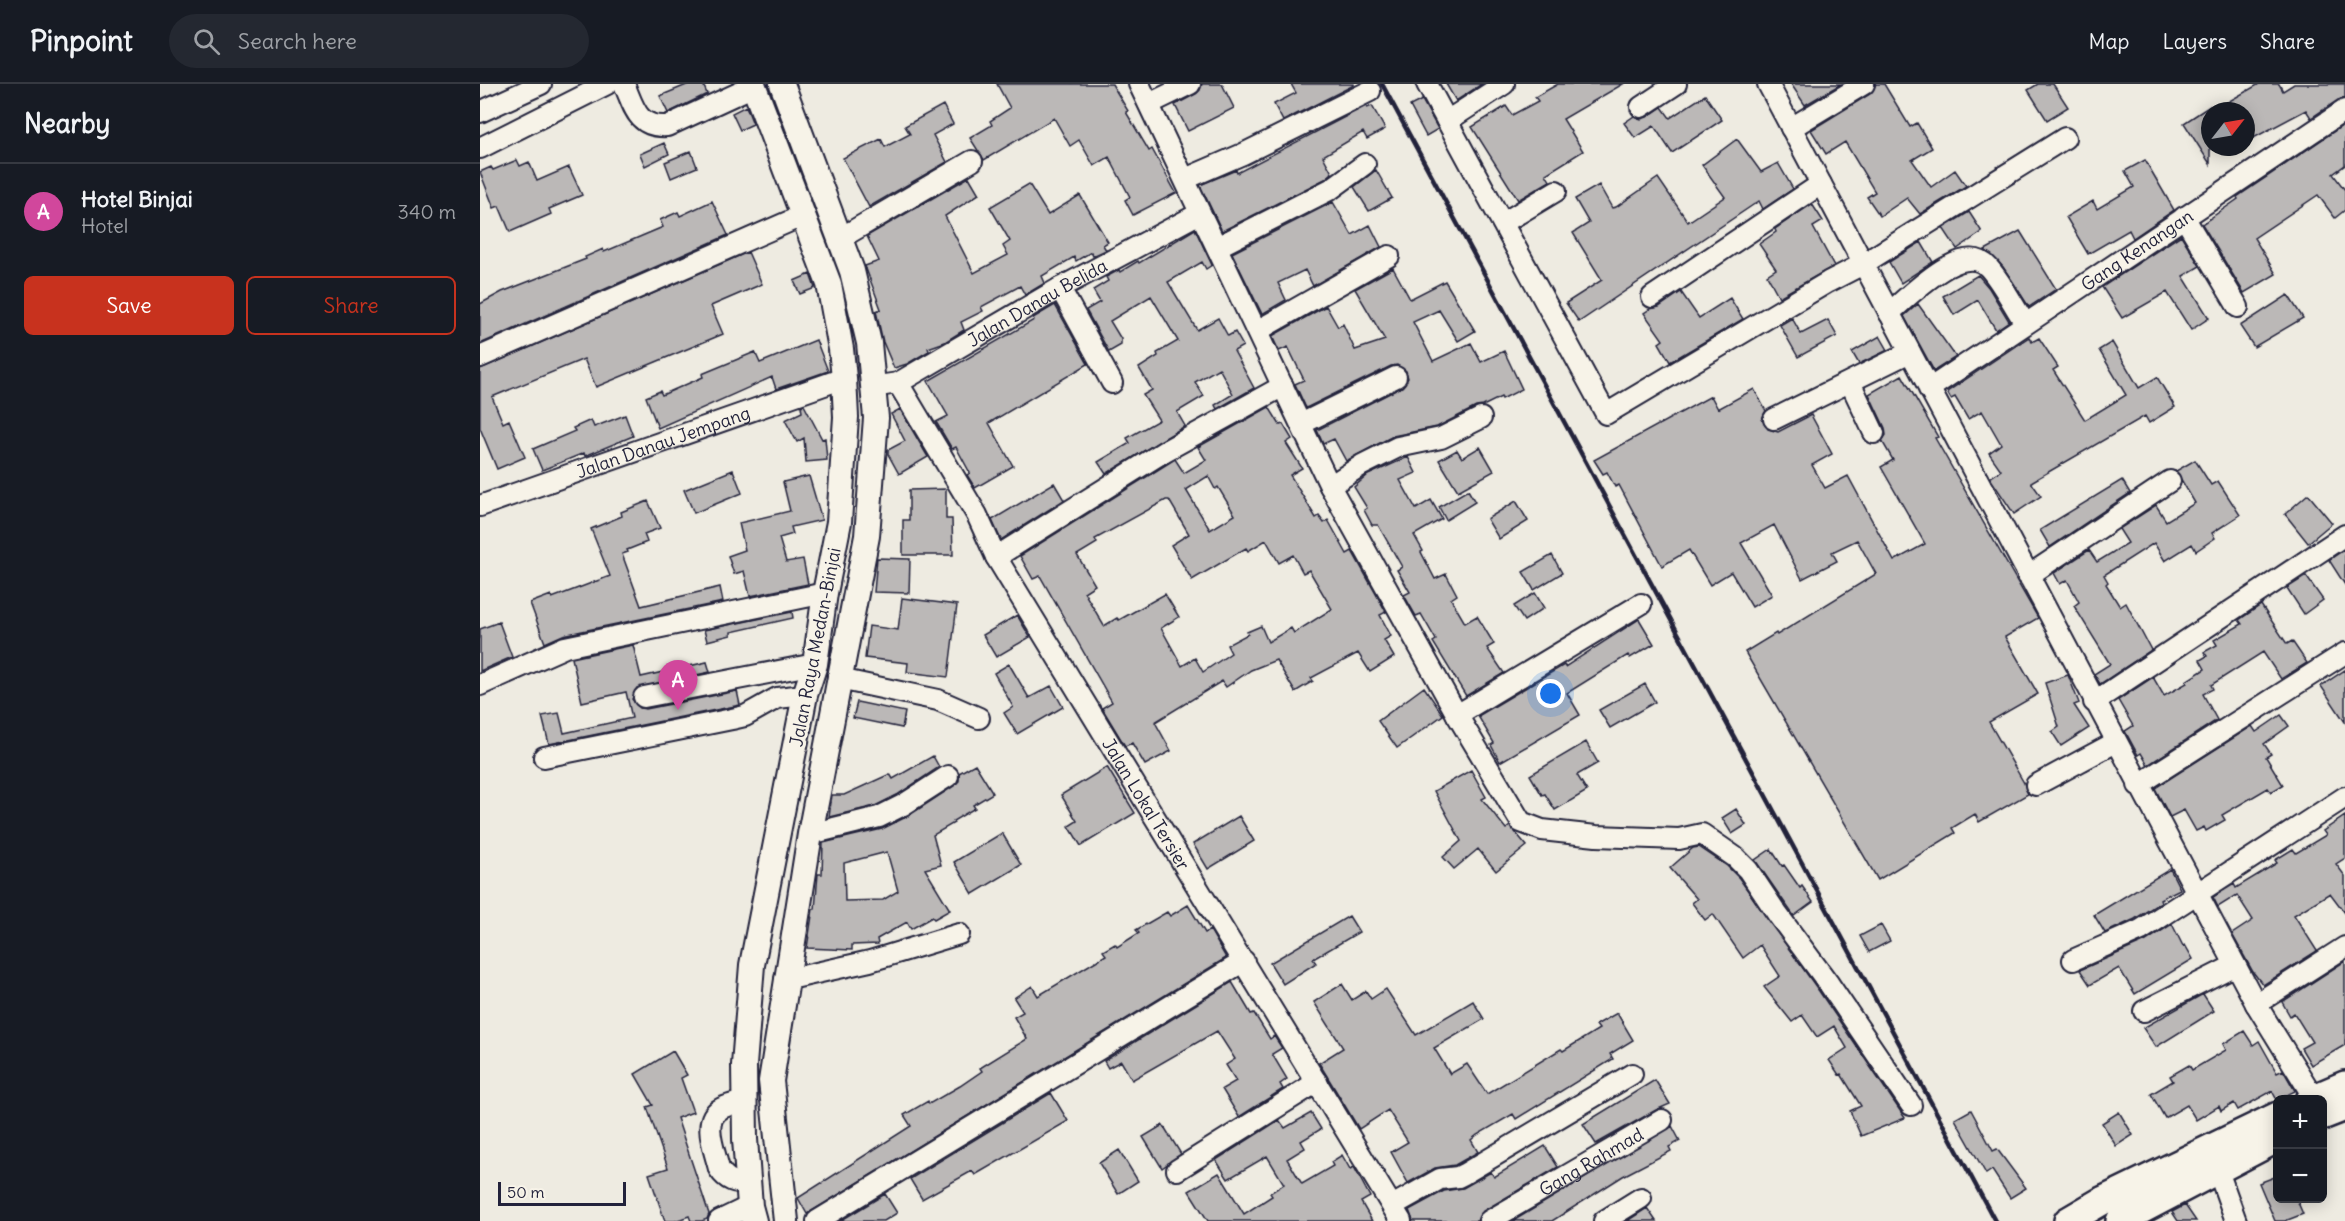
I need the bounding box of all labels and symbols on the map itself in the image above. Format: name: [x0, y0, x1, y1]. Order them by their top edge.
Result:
north arrow: [2201, 102, 2255, 156]
street label: Gang Kenangan: [2076, 204, 2197, 296]
street label: Jalan Danau Belida: [963, 253, 1111, 351]
street label: Jalan Danau Jempang: [573, 401, 753, 483]
street label: Jalan Raya Medan-Binjai: [784, 546, 846, 748]
pin: A: [658, 660, 698, 710]
your location: [1536, 679, 1565, 708]
street label: Jalan Lokal Tersier: [1098, 734, 1196, 875]
street label: Gang Rahmad: [1535, 1122, 1647, 1201]
scale bar: [498, 1179, 626, 1206]

